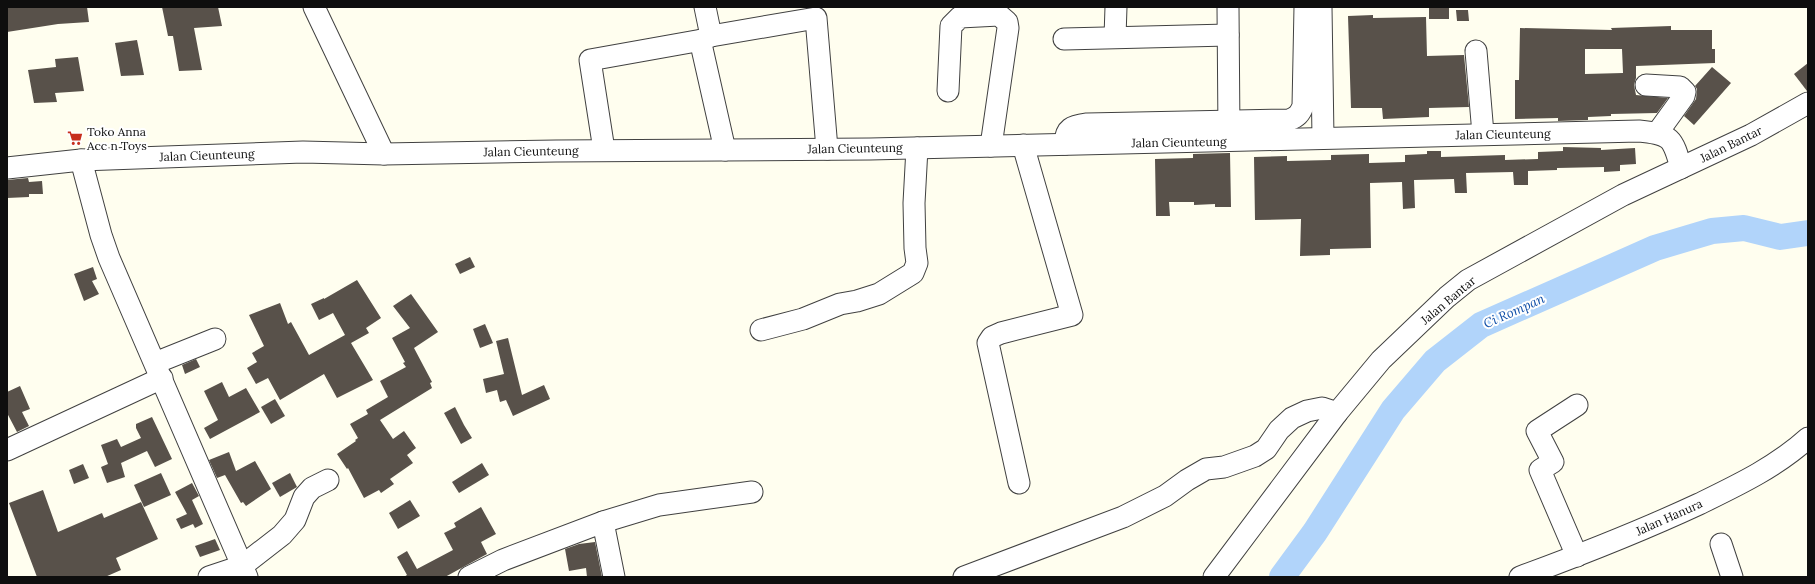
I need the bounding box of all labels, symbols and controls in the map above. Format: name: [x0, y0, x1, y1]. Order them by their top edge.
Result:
street label: Jalan Bantar: [1697, 122, 1765, 166]
place label: Toko Anna Acc n Toys: [86, 124, 147, 153]
street label: Jalan Cieunteung: [1454, 126, 1551, 142]
supermarket icon: Toko Anna Acc n Toys: [66, 129, 84, 147]
street label: Jalan Cieunteung: [1130, 134, 1227, 150]
street label: Jalan Cieunteung: [806, 140, 903, 156]
street label: Jalan Cieunteung: [482, 143, 579, 159]
street label: Jalan Cieunteung: [158, 146, 255, 164]
street label: Jalan Bantar: [1417, 272, 1479, 328]
water label: Ci Rompan: [1481, 290, 1547, 332]
street label: Jalan Hanura: [1632, 496, 1705, 539]

